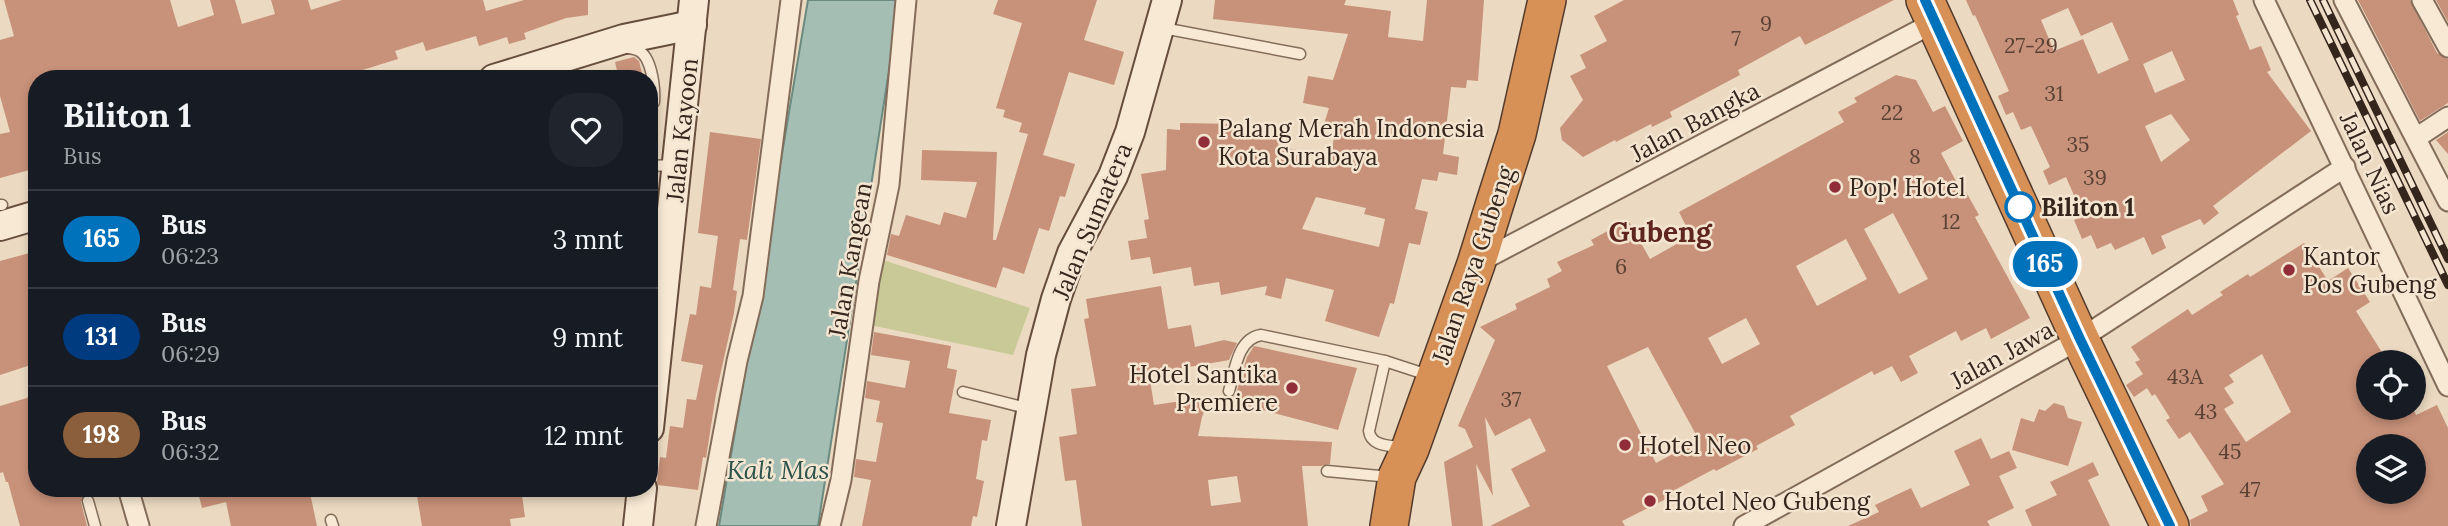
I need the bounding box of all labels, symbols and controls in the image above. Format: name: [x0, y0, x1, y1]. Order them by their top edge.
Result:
house number: 9: [1760, 10, 1772, 37]
house number: 7: [1731, 25, 1741, 52]
house number: 27-29: [2004, 32, 2058, 59]
street label: Jalan Kayoon: [659, 57, 705, 204]
street label: Jalan Bangka: [1624, 75, 1765, 169]
house number: 31: [2044, 80, 2064, 107]
button: heart: [549, 93, 623, 167]
text: Biliton 1: [63, 94, 192, 136]
house number: 22: [1881, 99, 1903, 126]
street label: Jalan Nias: [2332, 106, 2407, 219]
place label: Palang Merah Indonesia Kota Surabaya: [1218, 113, 1485, 172]
house number: 35: [2066, 131, 2090, 158]
marker: Palang Merah Indonesia Kota Surabaya: [1196, 134, 1212, 150]
street label: Jalan Sumatera: [1045, 138, 1139, 305]
text: Bus: [63, 141, 102, 170]
house number: 8: [1909, 143, 1921, 170]
street label: Jalan Raya Gubeng: [1424, 162, 1522, 369]
house number: 39: [2083, 164, 2107, 191]
place label: Pop! Hotel: [1849, 172, 1965, 203]
marker: Pop! Hotel: [1827, 179, 1843, 195]
street label: Jalan Kangean: [821, 180, 879, 341]
marker: Biliton 1: [2005, 192, 2035, 222]
place label: Biliton 1: [2041, 192, 2135, 223]
text: Bus: [161, 208, 207, 241]
house number: 12: [1942, 208, 1960, 235]
district label: Gubeng: [1609, 214, 1713, 250]
text: 165: [83, 223, 120, 254]
text: 3 mnt: [553, 223, 623, 256]
text: 06:23: [161, 241, 219, 270]
line badge: 165: [2005, 241, 2085, 287]
place label: Kantor Pos Gubeng: [2303, 241, 2437, 300]
text: 165: [2027, 248, 2063, 279]
house number: 6: [1615, 253, 1627, 280]
marker: Kantor Pos Gubeng: [2281, 262, 2297, 278]
text: Bus: [161, 306, 207, 339]
street label: Jalan Jawa: [1944, 314, 2059, 396]
text: 131: [85, 321, 118, 352]
text: 9 mnt: [552, 321, 623, 354]
text: 06:29: [161, 339, 220, 368]
map controls: [2356, 350, 2426, 504]
button: locate: [2356, 350, 2426, 420]
place label: Hotel Santika Premiere: [1129, 359, 1278, 418]
house number: 43A: [2167, 363, 2204, 390]
marker: Hotel Santika Premiere: [1284, 380, 1300, 396]
house number: 37: [1501, 386, 1522, 413]
house number: 43: [2194, 398, 2218, 425]
text: Bus: [161, 404, 207, 437]
text: 198: [83, 419, 120, 450]
text: 12 mnt: [544, 419, 623, 452]
place label: Hotel Neo: [1639, 430, 1751, 461]
button: layers: [2356, 434, 2426, 504]
text: 06:32: [161, 437, 220, 466]
marker: Hotel Neo: [1617, 437, 1633, 453]
house number: 45: [2219, 438, 2241, 465]
water label: Kali Mas: [727, 453, 830, 486]
house number: 47: [2239, 476, 2261, 503]
place label: Hotel Neo Gubeng: [1664, 486, 1871, 517]
marker: Hotel Neo Gubeng: [1642, 493, 1658, 509]

